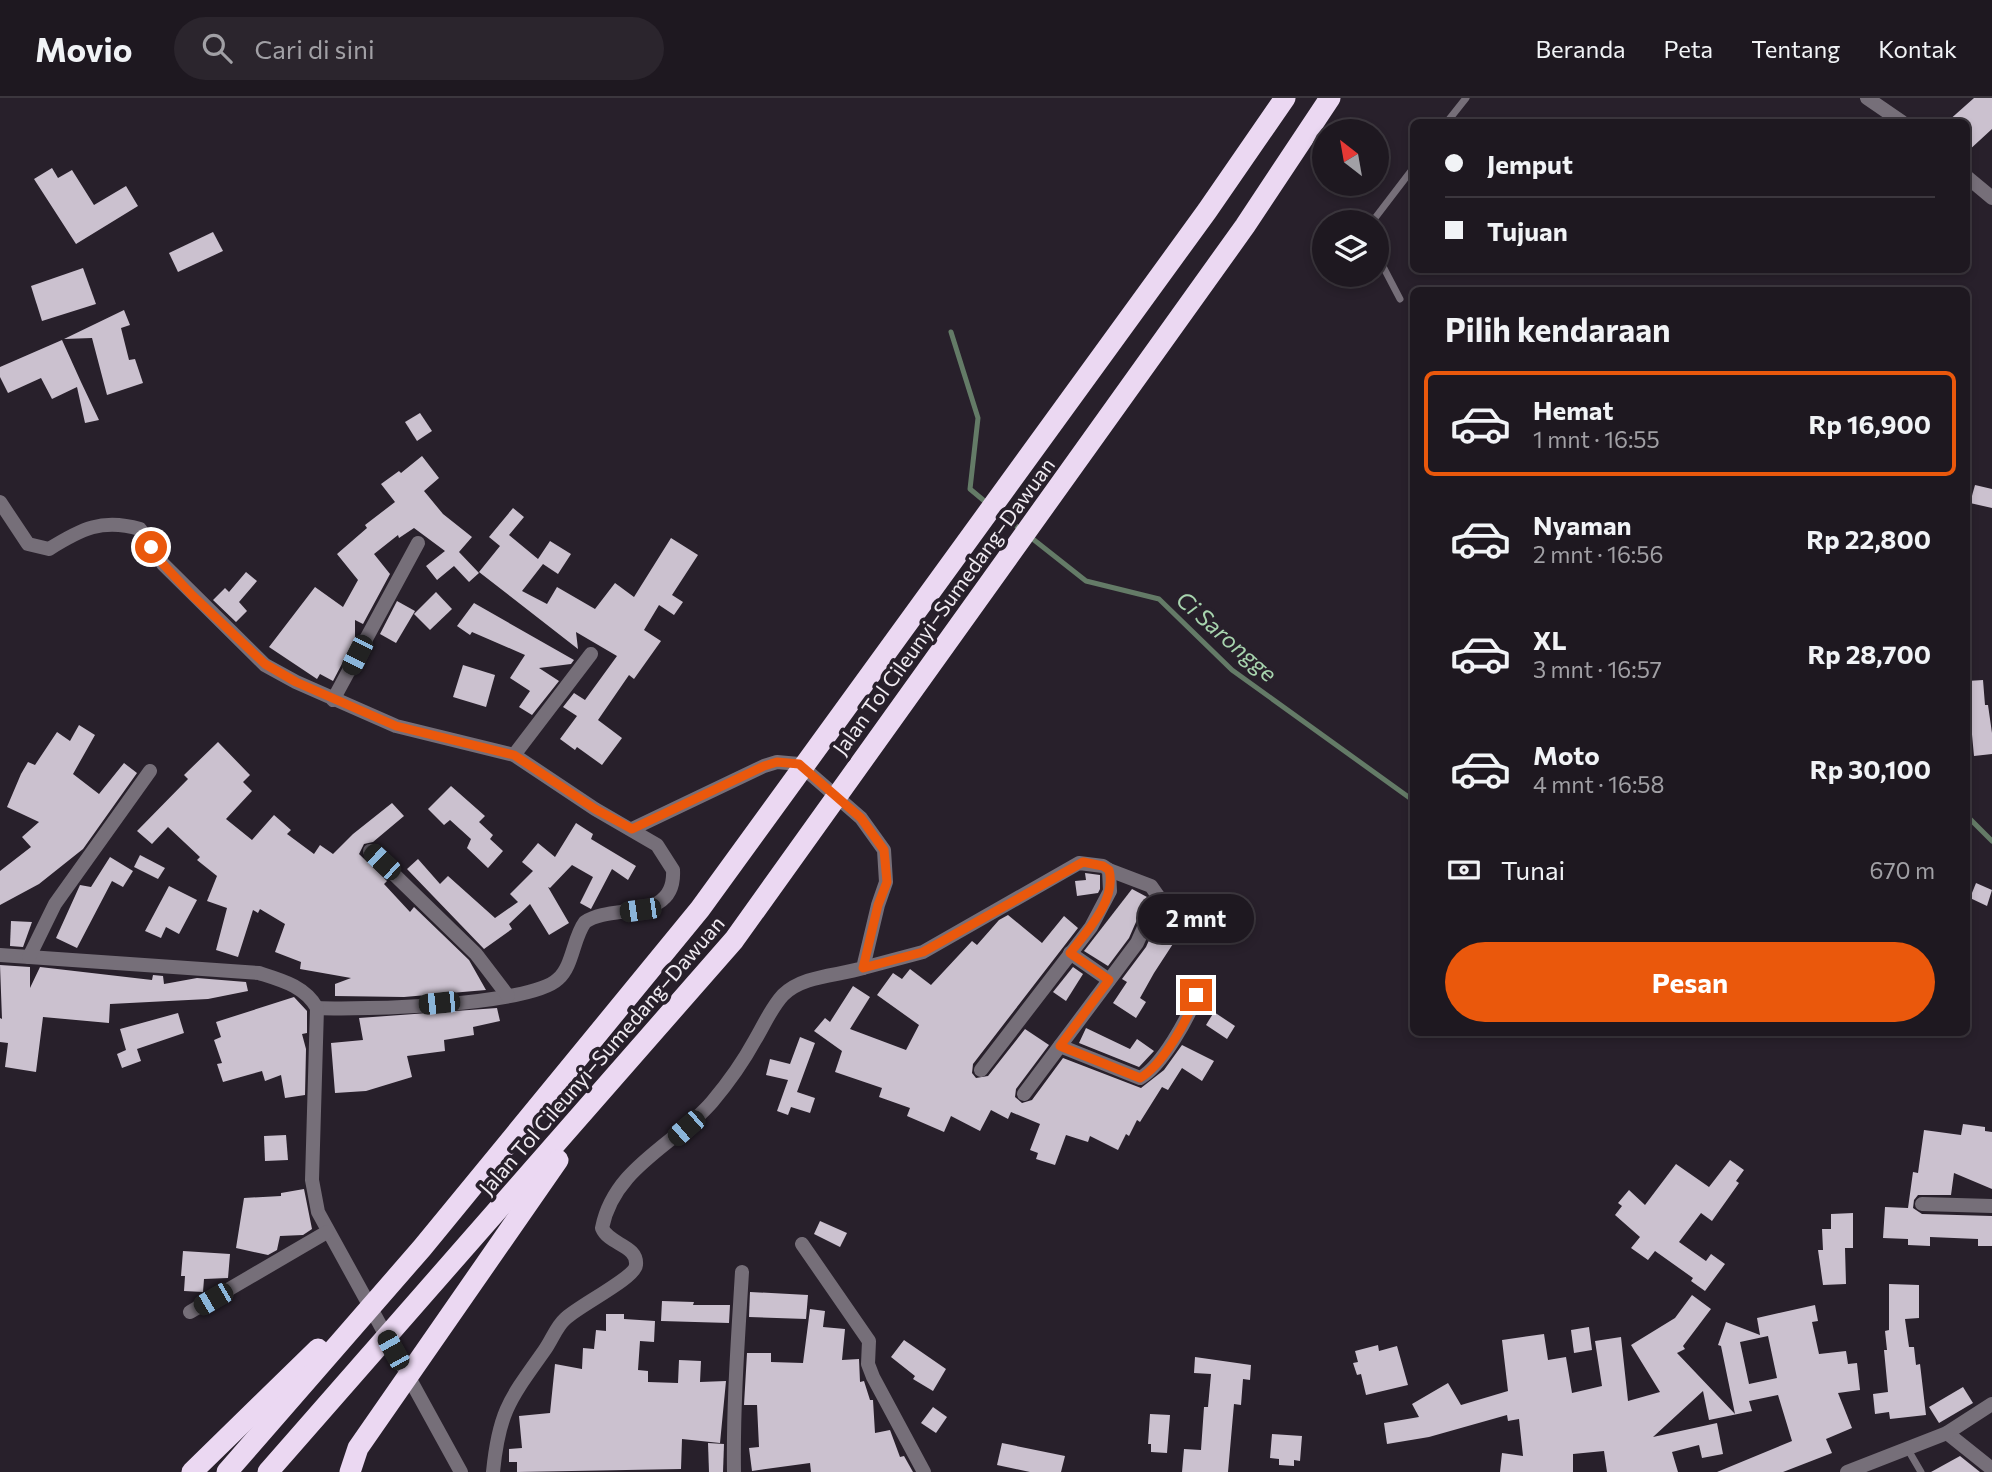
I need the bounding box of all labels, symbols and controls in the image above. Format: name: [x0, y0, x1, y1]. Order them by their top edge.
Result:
search box: [174, 17, 664, 80]
text: Movio: [35, 28, 132, 69]
icon: search: [198, 29, 236, 67]
text: Cari di sini: [254, 33, 375, 64]
text: Beranda: [1535, 34, 1626, 63]
text: Peta: [1664, 34, 1713, 63]
text: Tentang: [1751, 34, 1840, 63]
text: Kontak: [1878, 34, 1957, 63]
north arrow: [1312, 119, 1390, 196]
map controls: [1312, 119, 1389, 287]
text: Jemput: [1487, 148, 1573, 179]
button: layers: [1312, 210, 1389, 287]
text: Tujuan: [1487, 215, 1568, 246]
text: Pilih kendaraan: [1445, 309, 1671, 349]
icon: car: [1449, 392, 1512, 455]
text: Hemat: [1533, 394, 1614, 425]
text: Rp 16,900: [1808, 408, 1931, 439]
text: 1 mnt · 16:55: [1533, 425, 1660, 453]
street label: Jalan Tol Cileunyi–Sumedang–Dawuan: [827, 453, 1059, 759]
icon: car: [1449, 507, 1512, 570]
text: Nyaman: [1533, 509, 1632, 540]
text: Rp 22,800: [1806, 523, 1931, 554]
route start: [135, 531, 167, 563]
text: 2 mnt · 16:56: [1533, 540, 1663, 568]
water label: Ci Sarongge: [1171, 585, 1283, 687]
icon: car: [1449, 622, 1512, 685]
text: XL: [1533, 624, 1567, 655]
car: [339, 632, 376, 678]
text: Rp 28,700: [1807, 638, 1931, 669]
text: 3 mnt · 16:57: [1533, 655, 1662, 683]
icon: car: [1449, 737, 1512, 800]
text: Moto: [1533, 739, 1600, 770]
text: Rp 30,100: [1810, 753, 1931, 784]
text: 4 mnt · 16:58: [1533, 770, 1665, 798]
car: [360, 840, 405, 884]
icon: cash: [1445, 851, 1483, 889]
text: Tunai: [1501, 854, 1565, 885]
text: 670 m: [1870, 856, 1935, 884]
callout: 2 mnt: [1138, 894, 1254, 942]
car: [618, 897, 663, 923]
text: 2 mnt: [1166, 904, 1226, 932]
street label: Jalan Tol Cileunyi–Sumedang–Dawuan: [473, 910, 729, 1200]
button: Pesan: [1445, 942, 1935, 1022]
route end: [1180, 979, 1212, 1011]
car: [418, 990, 461, 1016]
car: [664, 1106, 709, 1150]
car: [190, 1279, 237, 1319]
car: [374, 1327, 413, 1373]

